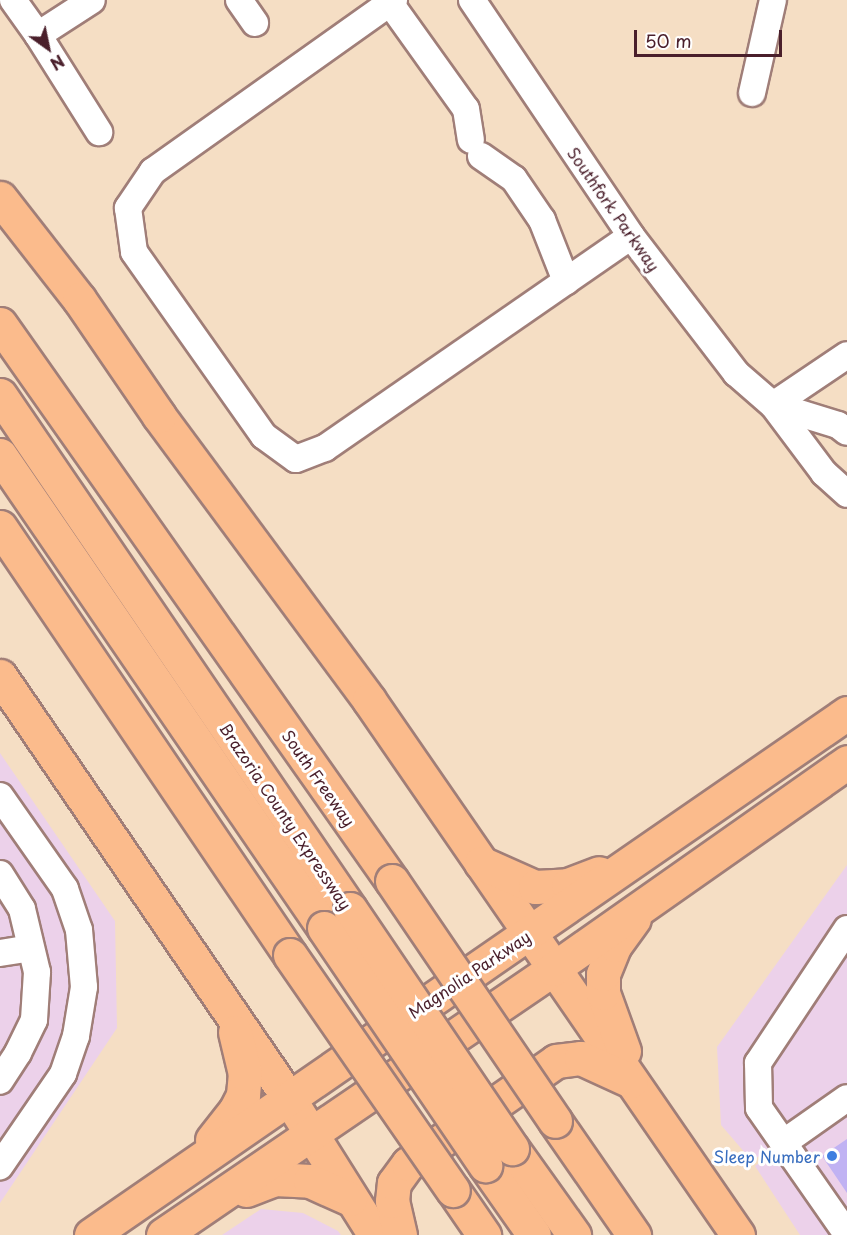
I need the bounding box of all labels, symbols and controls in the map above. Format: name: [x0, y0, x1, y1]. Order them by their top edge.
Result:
north arrow: [18, 18, 78, 78]
scale bar: [637, 18, 786, 56]
text: 50 m: [645, 27, 692, 54]
text: N: [46, 50, 70, 77]
street label: Southfork Parkway: [564, 143, 664, 275]
street label: Brazoria County Expressway: [216, 718, 356, 914]
street label: South Freeway: [278, 726, 360, 830]
street label: Magnolia Parkway: [403, 925, 535, 1023]
place label: Sleep Number: [712, 1146, 820, 1166]
marker: Sleep Number: [825, 1149, 839, 1163]

